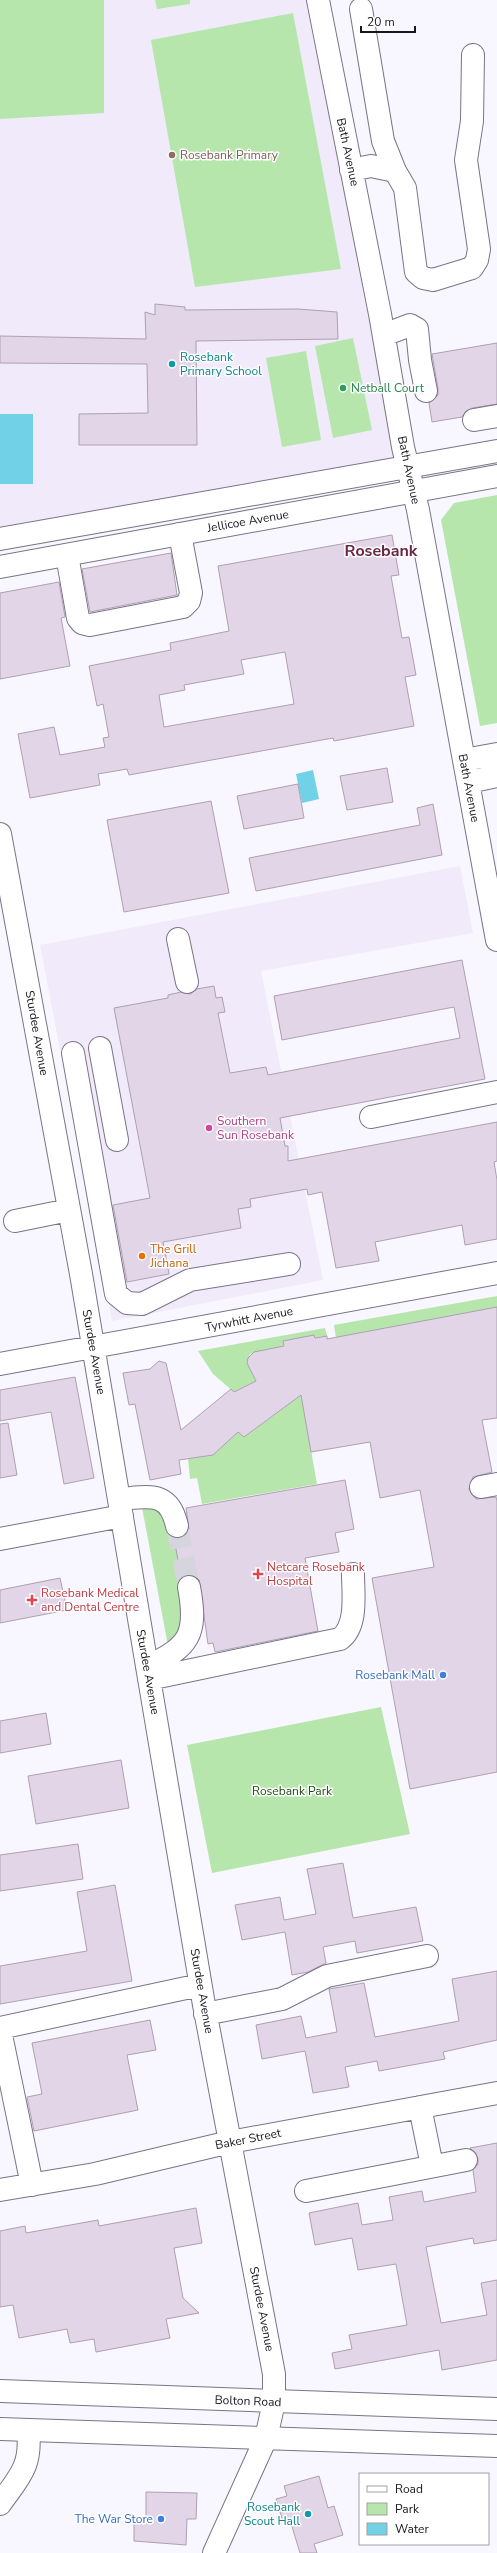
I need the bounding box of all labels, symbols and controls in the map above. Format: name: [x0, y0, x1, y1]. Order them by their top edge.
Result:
scale bar: [361, 8, 415, 34]
text: 20 m: [367, 14, 395, 30]
street label: Bath Avenue: [333, 116, 363, 188]
place label: Rosebank Primary: [180, 147, 279, 163]
marker: Rosebank Primary: [167, 150, 177, 160]
place label: Rosebank Primary School: [180, 349, 262, 379]
marker: Rosebank Primary School: [167, 359, 177, 369]
place label: Netball Court: [351, 380, 425, 396]
marker: Netball Court: [338, 383, 348, 393]
street label: Bath Avenue: [394, 434, 424, 506]
street label: Jellicoe Avenue: [205, 506, 290, 536]
district label: Rosebank: [345, 540, 418, 562]
street label: Bath Avenue: [455, 752, 483, 824]
street label: Sturdee Avenue: [22, 989, 52, 1077]
place label: Southern Sun Rosebank: [217, 1113, 295, 1143]
marker: Southern Sun Rosebank: [204, 1123, 214, 1133]
place label: The Grill Jichana: [149, 1241, 197, 1271]
marker: The Grill Jichana: [137, 1251, 147, 1261]
street label: Tyrwhitt Avenue: [204, 1303, 294, 1335]
street label: Sturdee Avenue: [79, 1308, 109, 1396]
place label: Netcare Rosebank Hospital: [267, 1559, 366, 1589]
marker: Netcare Rosebank Hospital: [252, 1568, 264, 1580]
place label: Rosebank Medical and Dental Centre: [41, 1585, 139, 1615]
marker: Rosebank Medical and Dental Centre: [26, 1594, 38, 1606]
street label: Sturdee Avenue: [133, 1628, 163, 1716]
place label: Rosebank Mall: [355, 1667, 435, 1683]
marker: Rosebank Mall: [438, 1670, 448, 1680]
park label: Rosebank Park: [252, 1783, 333, 1799]
street label: Sturdee Avenue: [187, 1947, 217, 2035]
street label: Baker Street: [214, 2125, 283, 2153]
street label: Sturdee Avenue: [246, 2265, 278, 2353]
street label: Bolton Road: [214, 2392, 282, 2410]
legend: [359, 2473, 489, 2545]
text: Road: [395, 2481, 423, 2497]
place label: Rosebank Scout Hall: [244, 2499, 301, 2529]
text: Park: [395, 2501, 420, 2517]
marker: Rosebank Scout Hall: [303, 2509, 313, 2519]
place label: The War Store: [74, 2511, 153, 2527]
marker: The War Store: [156, 2514, 166, 2524]
text: Water: [395, 2521, 429, 2537]

